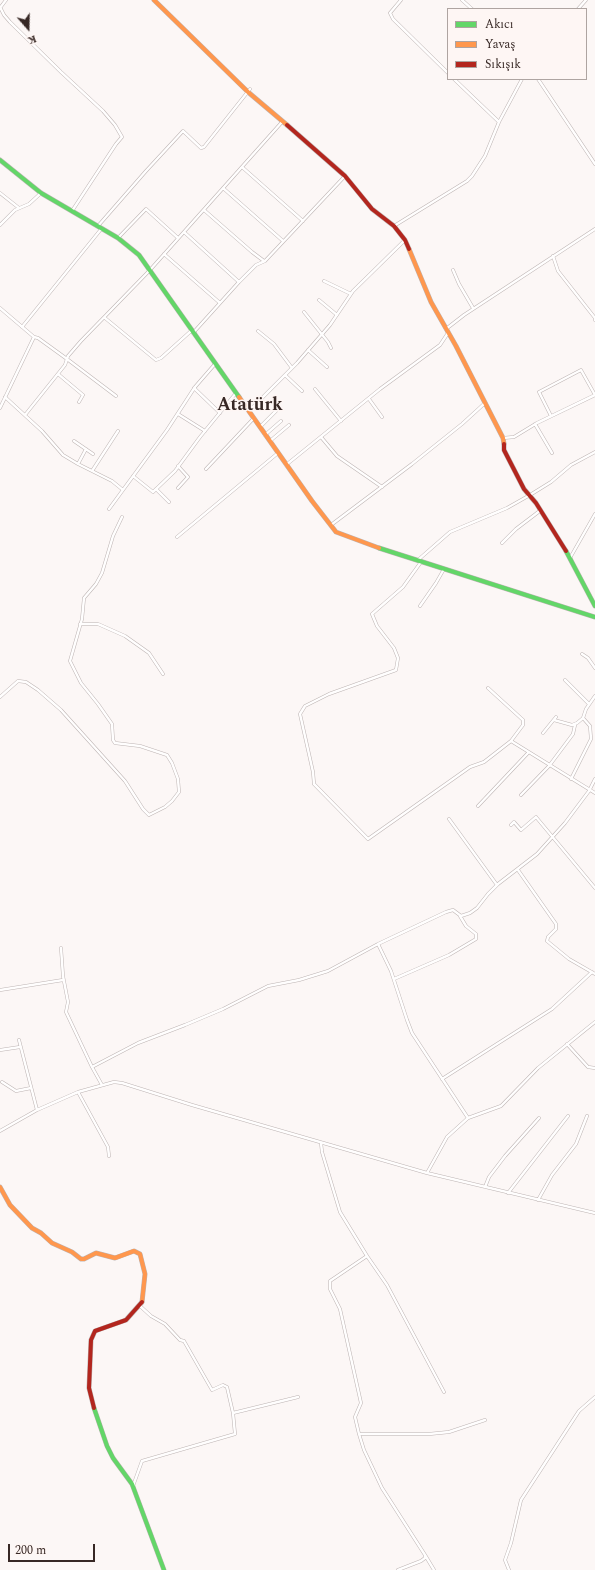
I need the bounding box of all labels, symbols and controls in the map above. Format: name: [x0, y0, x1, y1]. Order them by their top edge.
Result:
north arrow: [8, 8, 48, 48]
legend: [447, 8, 587, 80]
text: Akıcı: [485, 15, 514, 34]
text: K: [25, 30, 39, 49]
text: Yavaş: [485, 35, 515, 54]
text: Sıkışık: [485, 55, 521, 74]
district label: Atatürk: [217, 395, 283, 417]
scale bar: [10, 1536, 97, 1562]
text: 200 m: [15, 1541, 46, 1560]

